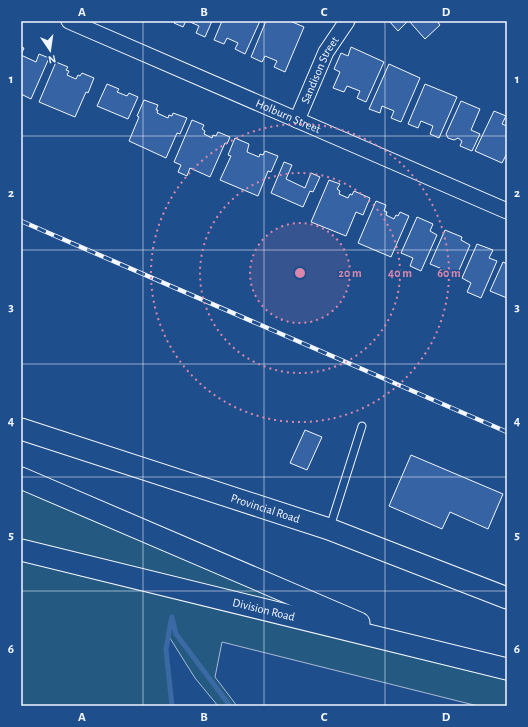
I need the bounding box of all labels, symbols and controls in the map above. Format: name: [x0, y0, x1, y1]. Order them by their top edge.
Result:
text: A: [78, 6, 86, 19]
text: B: [200, 6, 208, 19]
text: C: [321, 6, 328, 19]
text: D: [442, 6, 451, 19]
north arrow: [30, 30, 70, 70]
street label: Sandison Street: [299, 34, 341, 105]
text: N: [47, 53, 57, 65]
text: 1: [9, 73, 13, 86]
text: 1: [515, 73, 519, 86]
street label: Holburn Street: [254, 97, 323, 135]
text: 2: [8, 187, 14, 200]
text: 2: [514, 187, 520, 200]
centre of rings: [293, 266, 307, 280]
text: 20 m: [338, 267, 362, 279]
text: 40 m: [388, 267, 412, 279]
text: 60 m: [437, 267, 461, 279]
text: 3: [8, 301, 14, 314]
text: 3: [514, 301, 520, 314]
text: 4: [8, 415, 15, 428]
text: 4: [514, 415, 521, 428]
street label: Provincial Road: [229, 492, 301, 525]
text: 5: [8, 529, 14, 542]
text: 5: [514, 529, 520, 542]
street label: Division Road: [231, 596, 296, 623]
text: 6: [8, 643, 14, 656]
text: 6: [514, 643, 520, 656]
text: A: [78, 711, 86, 724]
text: B: [200, 711, 208, 724]
text: C: [321, 711, 328, 724]
text: D: [442, 711, 451, 724]

